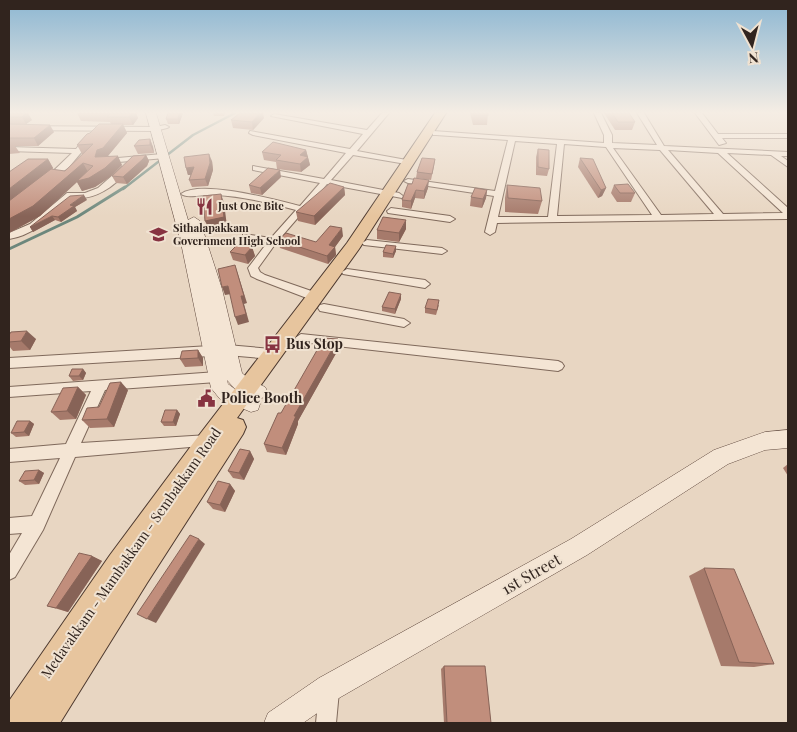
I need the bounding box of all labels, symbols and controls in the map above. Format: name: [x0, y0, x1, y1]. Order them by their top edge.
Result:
north arrow: [727, 20, 777, 70]
text: N: [747, 48, 760, 68]
restaurant icon: Just One Bite: [194, 196, 214, 216]
place label: Just One Bite: [217, 198, 284, 213]
place label: Sithalapakkam Government High School: [173, 220, 301, 248]
school or university icon: Sithalapakkam Government High School: [149, 224, 169, 244]
bus stop icon: Bus Stop: [262, 334, 282, 354]
place label: Bus Stop: [286, 334, 343, 353]
public building icon: Police Booth: [197, 388, 217, 408]
place label: Police Booth: [221, 388, 303, 407]
street label: Medavakkam - Mambakkam - Sembakkam Road: [36, 424, 225, 682]
street label: 1st Street: [497, 548, 565, 599]

